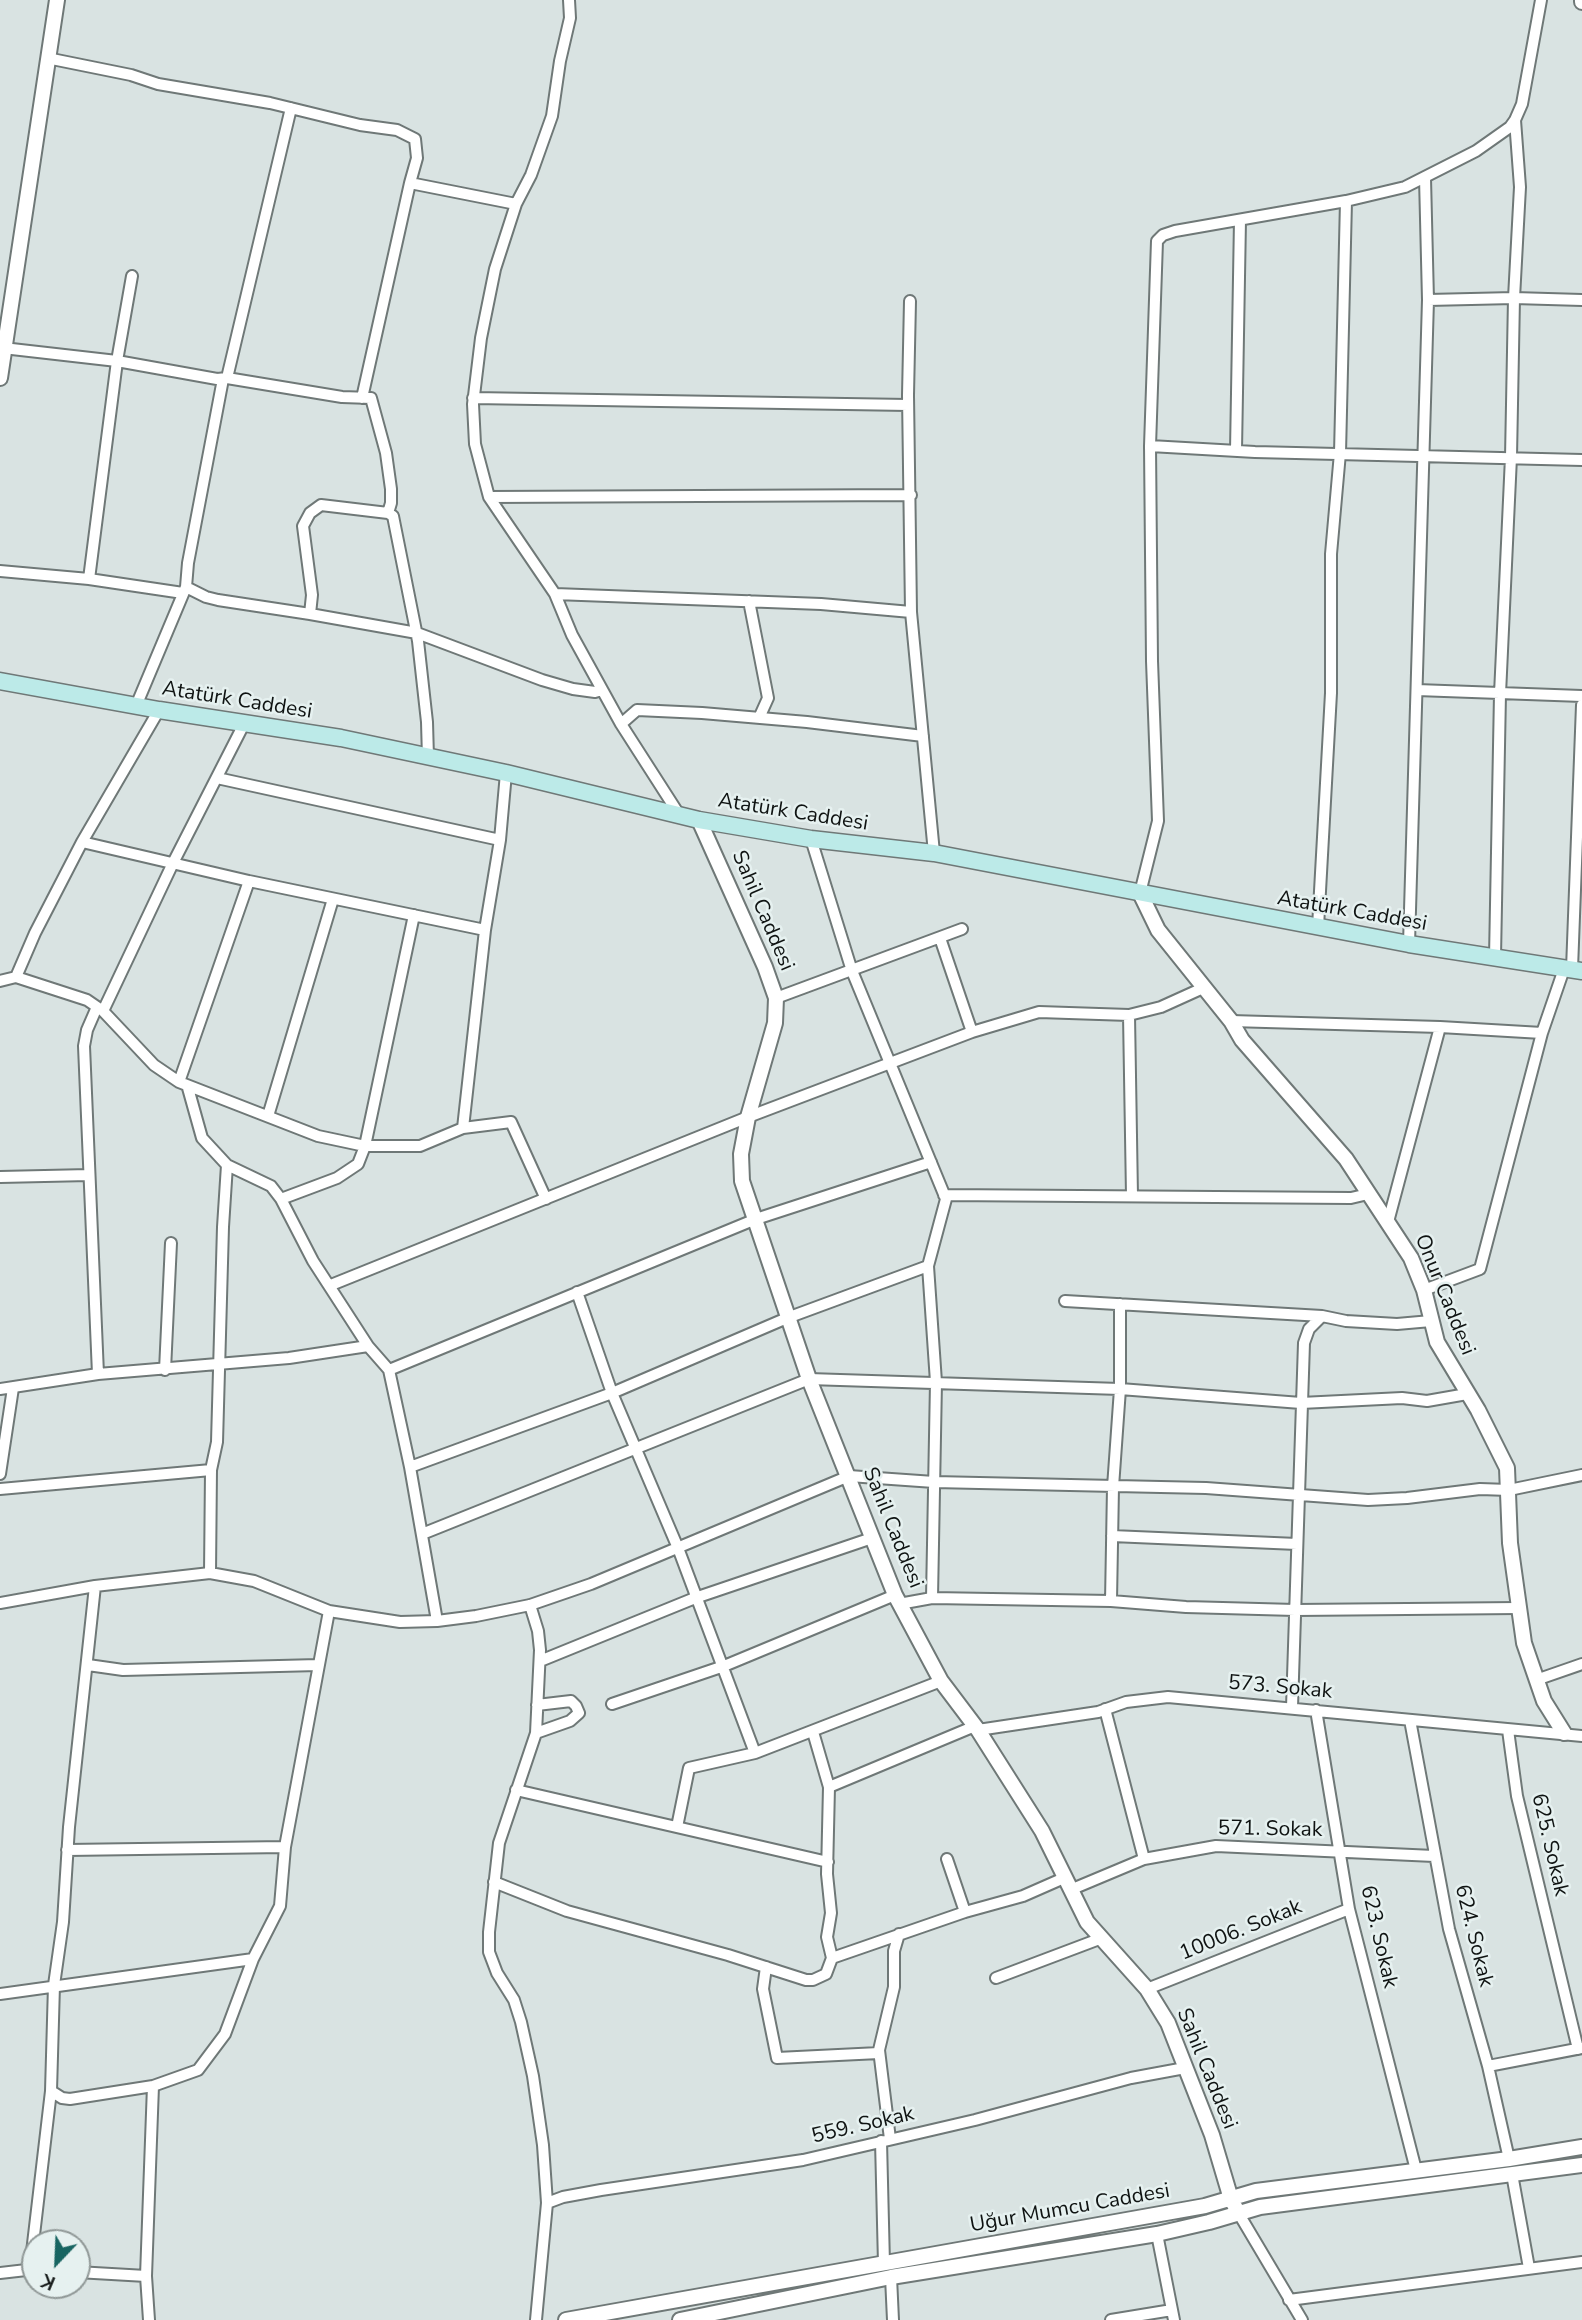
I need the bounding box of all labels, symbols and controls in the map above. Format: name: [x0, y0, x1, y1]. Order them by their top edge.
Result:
street label: Atatürk Caddesi: [160, 677, 314, 725]
street label: Atatürk Caddesi: [716, 789, 870, 837]
street label: Sahil Caddesi: [725, 847, 799, 975]
street label: Atatürk Caddesi: [1275, 886, 1429, 938]
street label: Onur Caddesi: [1408, 1231, 1480, 1359]
street label: Sahil Caddesi: [856, 1464, 928, 1592]
street label: 573. Sokak: [1227, 1671, 1333, 1705]
street label: 625. Sokak: [1525, 1791, 1573, 1899]
street label: 571. Sokak: [1217, 1816, 1323, 1844]
street label: 624. Sokak: [1448, 1882, 1498, 1990]
street label: 623. Sokak: [1354, 1883, 1402, 1991]
street label: 10006. Sokak: [1176, 1895, 1306, 1967]
street label: Sahil Caddesi: [1170, 2005, 1242, 2133]
street label: 559. Sokak: [809, 2102, 917, 2150]
street label: Uğur Mumcu Caddesi: [968, 2179, 1172, 2239]
north arrow: [21, 2229, 91, 2299]
text: K: [38, 2267, 59, 2296]

